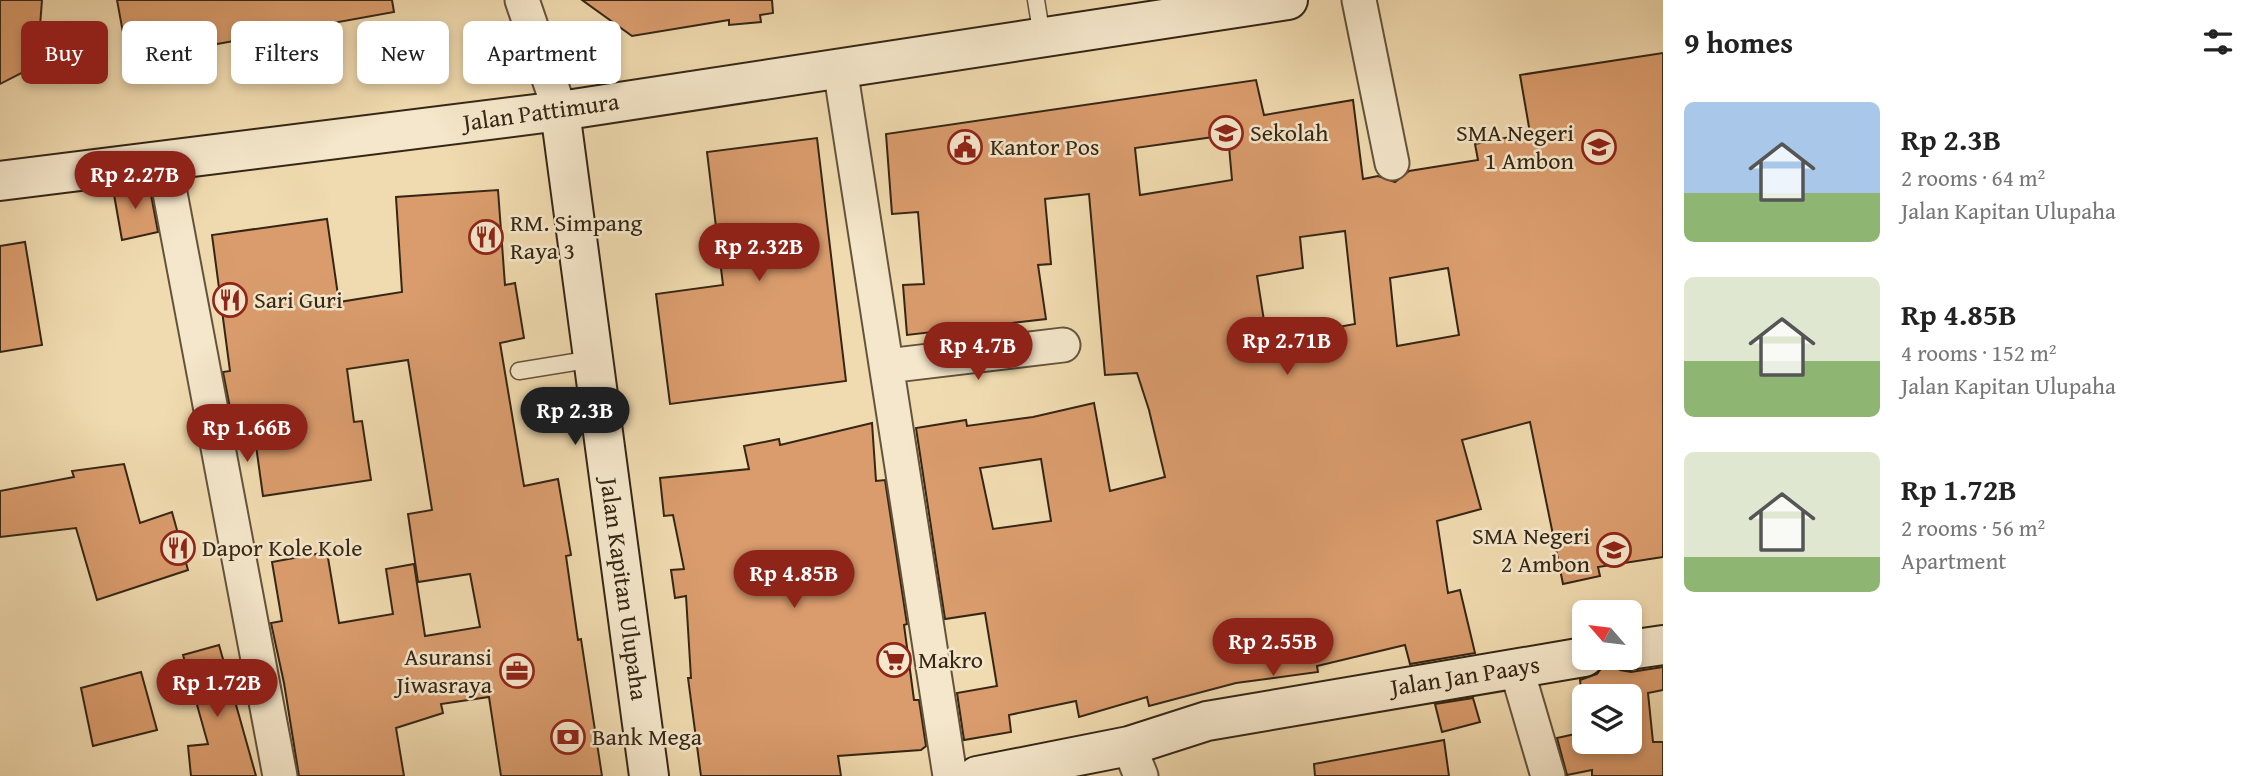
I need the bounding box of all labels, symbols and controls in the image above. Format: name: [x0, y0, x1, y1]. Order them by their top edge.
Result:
text: 9 homes: [1684, 20, 1793, 64]
chip: Buy: [21, 21, 108, 84]
chip: Rent: [122, 21, 217, 84]
chip: Filters: [231, 21, 343, 84]
chip: New: [357, 21, 449, 84]
chip: Apartment: [463, 21, 621, 84]
icon: filters: [2199, 23, 2237, 61]
street label: Jalan Pattimura: [458, 83, 622, 140]
school or university icon: Sekolah: [1207, 114, 1245, 152]
place label: Sekolah: [1250, 115, 1329, 150]
place label: SMA Negeri 1 Ambon: [1456, 115, 1575, 178]
text: Rp 2.3B: [1901, 117, 2001, 161]
public building icon: Kantor Pos: [946, 128, 984, 166]
school or university icon: SMA Negeri 1 Ambon: [1580, 128, 1618, 166]
place label: Kantor Pos: [990, 129, 1100, 164]
icon: home: [1740, 130, 1824, 214]
pin: Rp 2.27B: [63, 152, 207, 211]
text: Rp 2.27B: [91, 157, 179, 190]
text: 2 rooms · 64 m²: [1901, 161, 2045, 194]
text: Jalan Kapitan Ulupaha: [1901, 194, 2116, 227]
place label: RM. Simpang Raya 3: [510, 205, 642, 268]
restaurant icon: RM. Simpang Raya 3: [467, 218, 505, 256]
pin: Rp 2.32B: [687, 224, 831, 283]
text: Rp 2.32B: [715, 229, 803, 262]
restaurant icon: Sari Guri: [211, 281, 249, 319]
place label: Sari Guri: [254, 282, 343, 317]
text: Rp 4.85B: [1901, 292, 2017, 336]
icon: home: [1740, 305, 1824, 389]
pin: Rp 2.71B: [1215, 318, 1359, 377]
pin: Rp 4.7B: [913, 322, 1043, 382]
text: Rp 2.71B: [1243, 323, 1331, 356]
text: Rp 4.7B: [940, 328, 1016, 361]
text: 4 rooms · 152 m²: [1901, 336, 2056, 369]
text: Jalan Kapitan Ulupaha: [1901, 369, 2116, 402]
pin: Rp 2.3B: [510, 388, 640, 447]
text: Rp 2.3B: [537, 393, 613, 426]
pin: Rp 1.66B: [175, 405, 319, 464]
text: Rp 1.66B: [203, 410, 291, 443]
text: Rp 1.72B: [1901, 467, 2017, 511]
street label: Jalan Kapitan Ulupaha: [591, 473, 658, 703]
icon: home: [1740, 480, 1824, 564]
text: 2 rooms · 56 m²: [1901, 511, 2045, 544]
place label: SMA Negeri 2 Ambon: [1472, 518, 1591, 581]
restaurant icon: Dapor Kole Kole: [159, 529, 197, 567]
place label: Dapor Kole Kole: [202, 530, 362, 565]
school or university icon: SMA Negeri 2 Ambon: [1595, 531, 1633, 569]
text: Apartment: [1901, 544, 2006, 577]
pin: Rp 4.85B: [722, 550, 866, 610]
text: Rp 4.85B: [750, 556, 838, 589]
north arrow: [1572, 600, 1642, 670]
map controls: [1572, 600, 1642, 754]
pin: Rp 2.55B: [1201, 618, 1345, 678]
text: Rp 2.55B: [1229, 624, 1317, 657]
place label: Asuransi Jiwasraya: [393, 639, 493, 702]
supermarket icon: Makro: [875, 641, 913, 679]
place label: Makro: [918, 642, 983, 677]
street label: Jalan Jan Paays: [1385, 646, 1542, 705]
office icon: Asuransi Jiwasraya: [498, 652, 536, 690]
pin: Rp 1.72B: [145, 660, 289, 719]
text: Rp 1.72B: [173, 665, 261, 698]
button: layers: [1572, 684, 1642, 754]
bank icon: Bank Mega: [549, 718, 587, 756]
place label: Bank Mega: [592, 719, 703, 754]

